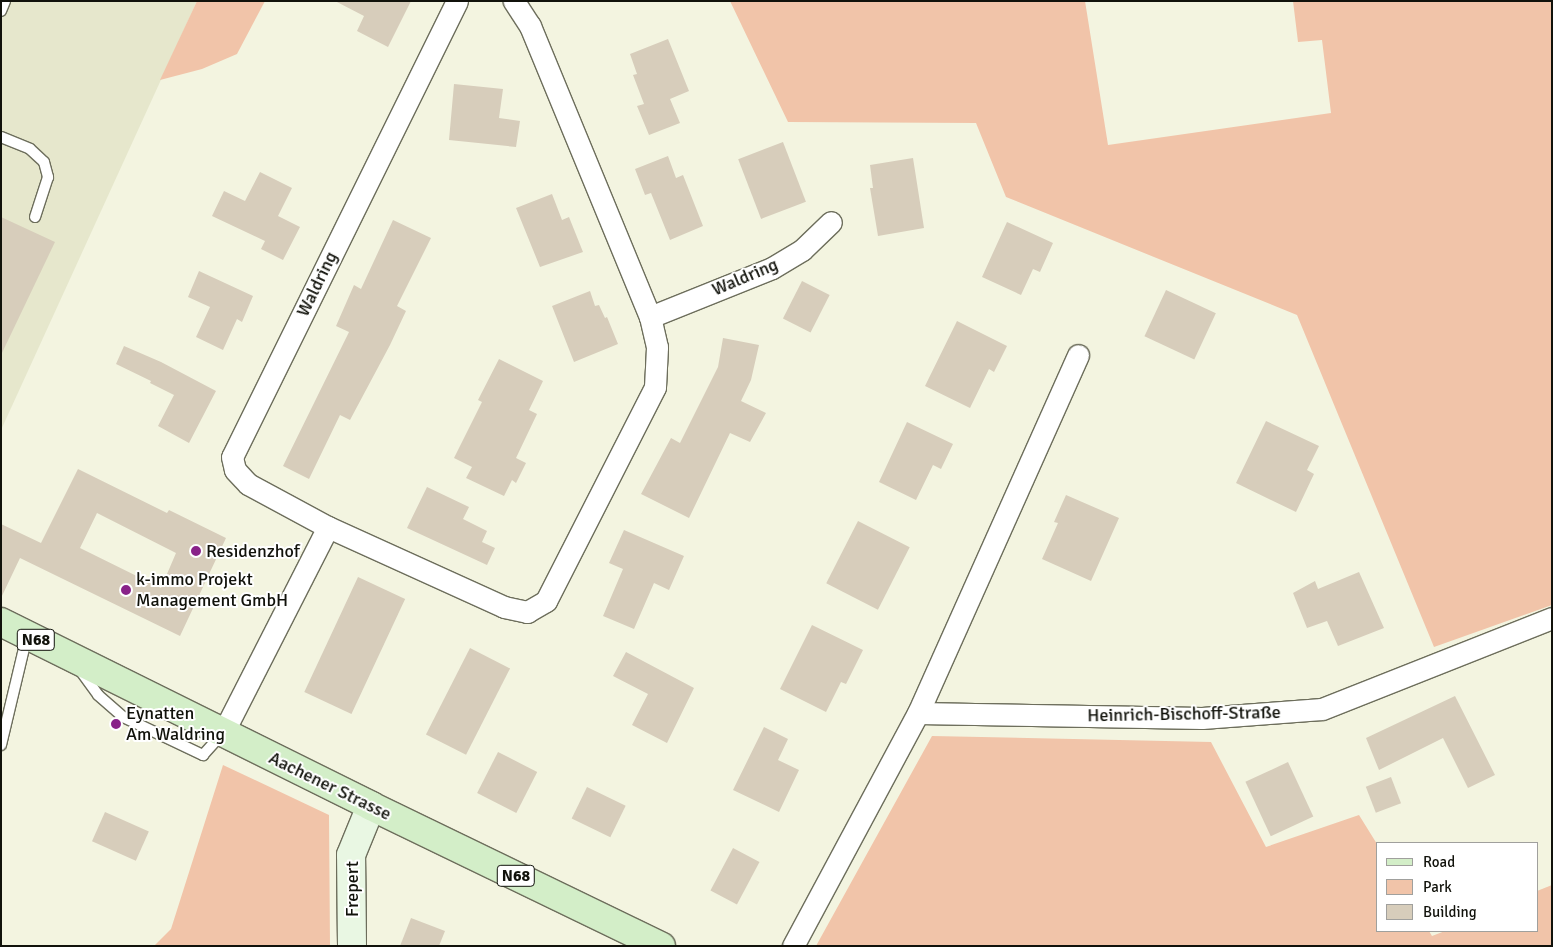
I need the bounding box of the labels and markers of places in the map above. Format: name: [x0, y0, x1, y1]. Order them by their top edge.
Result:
place label: Residenzhof: [206, 540, 300, 562]
marker: Residenzhof: [190, 545, 202, 557]
place label: k-immo Projekt Management GmbH: [136, 569, 288, 612]
marker: k-immo Projekt Management GmbH: [120, 584, 132, 596]
place label: Eynatten Am Waldring: [126, 703, 225, 746]
marker: Eynatten Am Waldring: [110, 718, 122, 730]

